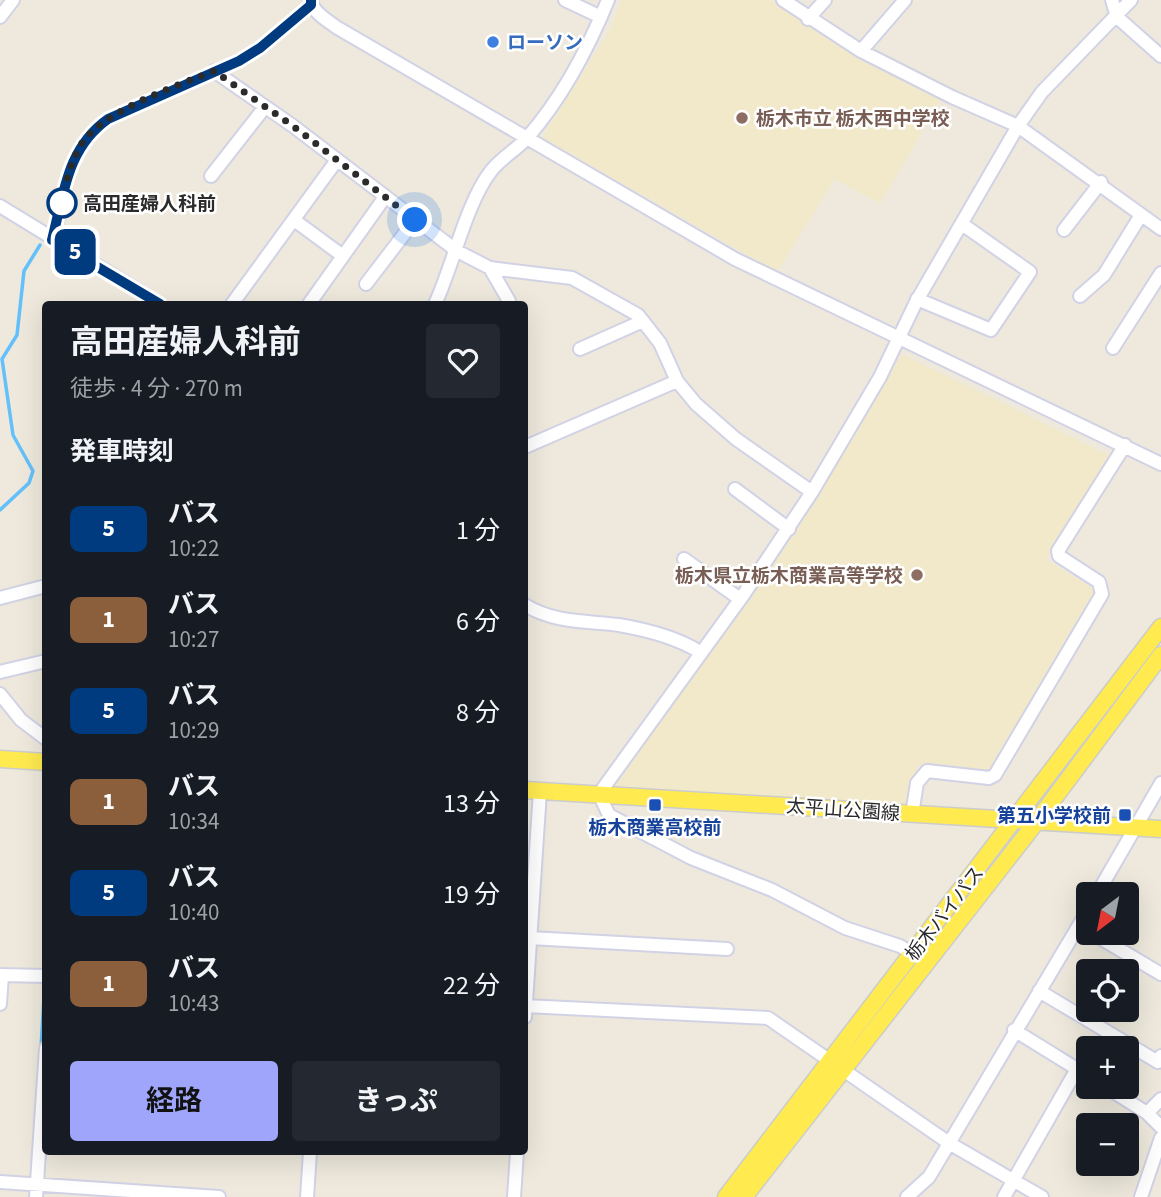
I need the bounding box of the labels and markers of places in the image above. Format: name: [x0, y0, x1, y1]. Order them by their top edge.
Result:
place label: ローソン: [507, 30, 583, 57]
marker: ローソン: [485, 34, 501, 50]
place label: 栃木市立 栃木西中学校: [756, 106, 950, 133]
marker: 栃木市立 栃木西中学校: [734, 110, 750, 126]
marker: 高田産婦人科前: [47, 188, 77, 218]
place label: 高田産婦人科前: [83, 191, 216, 218]
place label: 栃木県立栃木商業高等学校: [675, 563, 903, 590]
marker: 栃木県立栃木商業高等学校: [909, 567, 925, 583]
marker: 栃木商業高校前: [647, 797, 663, 813]
place label: 第五小学校前: [997, 803, 1111, 830]
marker: 第五小学校前: [1117, 807, 1133, 823]
place label: 栃木商業高校前: [588, 815, 722, 842]

